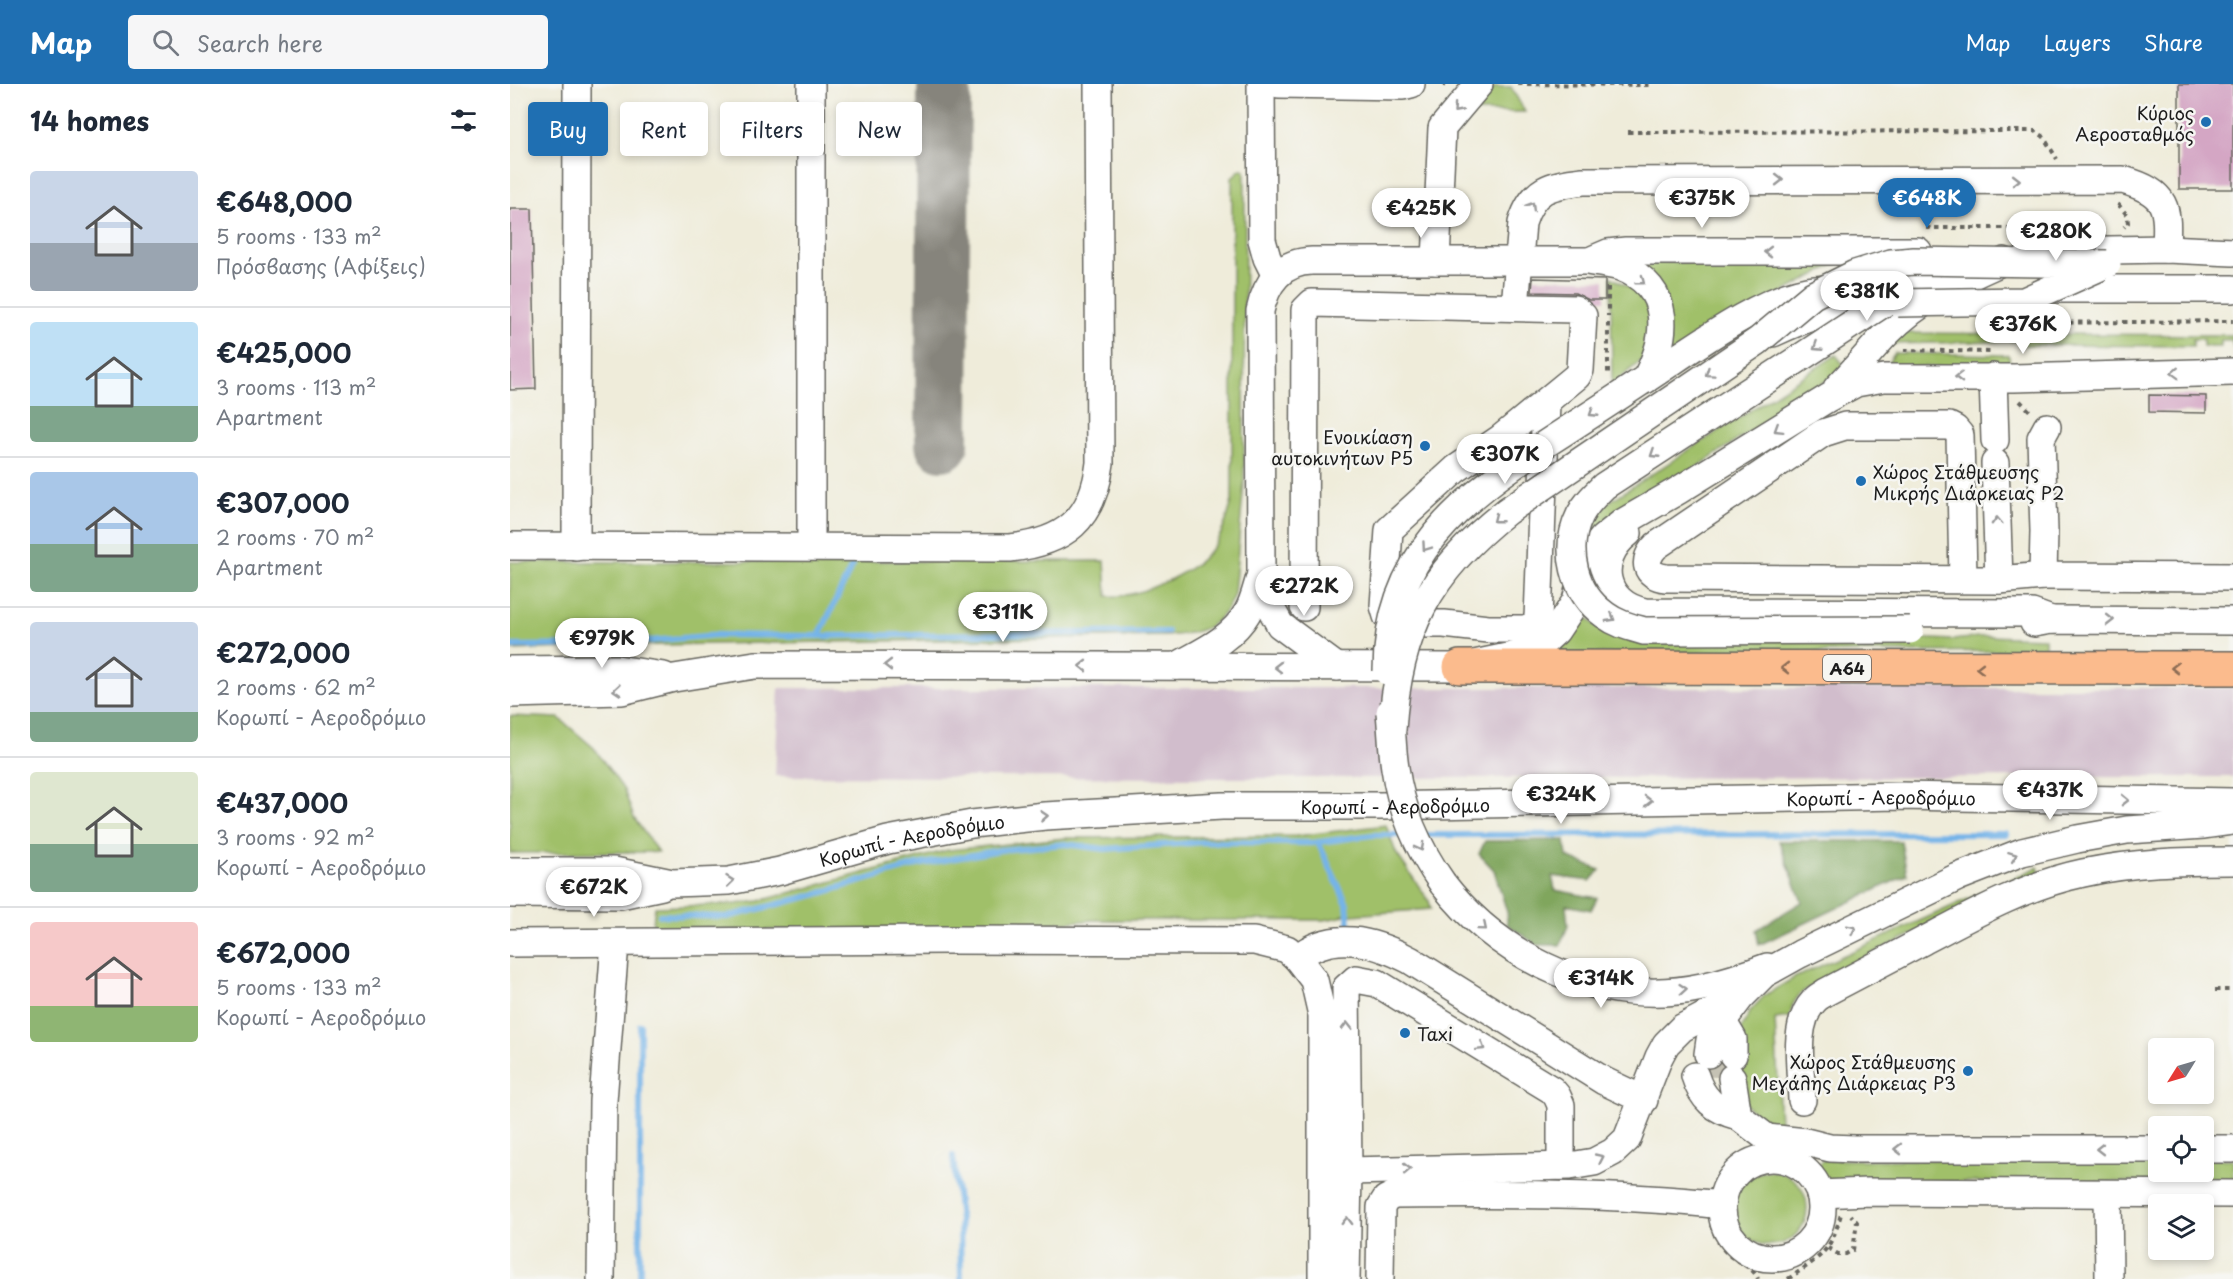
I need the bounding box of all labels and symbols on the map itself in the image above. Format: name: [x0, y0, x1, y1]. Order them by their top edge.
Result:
place label: Κύριος Αεροσταθμός: [2075, 99, 2194, 147]
one-way arrow: [1453, 102, 1464, 113]
marker: Κύριος Αεροσταθμός: [2199, 115, 2213, 129]
one-way arrow: [1775, 174, 1784, 186]
one-way arrow: [2012, 174, 2021, 186]
pin: €375K: [1660, 178, 1744, 229]
pin: €648K: [1885, 178, 1969, 229]
pin: €425K: [1379, 188, 1463, 239]
one-way arrow: [1523, 201, 1534, 212]
pin: €280K: [2014, 211, 2098, 262]
one-way arrow: [1764, 246, 1773, 258]
pin: €381K: [1825, 271, 1909, 322]
one-way arrow: [1635, 274, 1646, 285]
pin: €376K: [1981, 304, 2065, 355]
one-way arrow: [1813, 340, 1824, 351]
one-way arrow: [1705, 366, 1716, 377]
one-way arrow: [2170, 367, 2179, 380]
one-way arrow: [1954, 371, 1963, 383]
one-way arrow: [1589, 406, 1599, 418]
one-way arrow: [1774, 421, 1784, 433]
place label: Ενοικίαση αυτοκινήτων P5: [1271, 423, 1413, 471]
pin: €307K: [1463, 434, 1547, 485]
marker: Ενοικίαση αυτοκινήτων P5: [1418, 439, 1432, 453]
one-way arrow: [1650, 447, 1661, 458]
place label: Χώρος Στάθμευσης Μικρής Διάρκειας P2: [1873, 458, 2065, 506]
marker: Χώρος Στάθμευσης Μικρής Διάρκειας P2: [1854, 474, 1868, 488]
one-way arrow: [1492, 512, 1503, 523]
one-way arrow: [1991, 517, 2003, 526]
one-way arrow: [1422, 540, 1433, 551]
pin: €272K: [1262, 566, 1346, 617]
pin: €311K: [961, 592, 1045, 643]
one-way arrow: [1605, 611, 1615, 623]
one-way arrow: [2105, 614, 2114, 626]
pin: €979K: [560, 618, 644, 669]
road number: Α64: [1823, 655, 1871, 681]
one-way arrow: [884, 659, 893, 671]
one-way arrow: [1079, 660, 1088, 672]
one-way arrow: [1274, 661, 1283, 673]
one-way arrow: [1780, 662, 1789, 674]
one-way arrow: [1975, 662, 1984, 674]
one-way arrow: [2170, 662, 2179, 674]
one-way arrow: [612, 684, 621, 697]
pin: €437K: [2008, 770, 2092, 821]
pin: €324K: [1519, 774, 1603, 825]
street label: Κορωπί - Αεροδρόμιο: [1786, 782, 1976, 812]
street label: Κορωπί - Αεροδρόμιο: [1300, 790, 1490, 820]
one-way arrow: [2120, 793, 2129, 806]
one-way arrow: [1644, 795, 1653, 808]
street label: Κορωπί - Αεροδρόμιο: [816, 807, 1006, 873]
one-way arrow: [1039, 810, 1048, 823]
one-way arrow: [1413, 840, 1424, 851]
one-way arrow: [2007, 850, 2018, 863]
pin: €672K: [552, 867, 636, 918]
one-way arrow: [726, 875, 735, 888]
one-way arrow: [1476, 919, 1487, 930]
one-way arrow: [1846, 924, 1857, 936]
pin: €314K: [1559, 958, 1643, 1009]
one-way arrow: [1679, 983, 1688, 996]
place label: Taxi: [1417, 1020, 1453, 1047]
one-way arrow: [1341, 1021, 1353, 1030]
marker: Taxi: [1398, 1026, 1412, 1040]
north arrow: [2148, 1038, 2214, 1104]
one-way arrow: [1475, 1040, 1485, 1052]
place label: Χώρος Στάθμευσης Μεγάλης Διάρκειας P3: [1751, 1048, 1956, 1096]
marker: Χώρος Στάθμευσης Μεγάλης Διάρκειας P3: [1961, 1064, 1975, 1078]
one-way arrow: [1893, 1143, 1902, 1155]
one-way arrow: [2096, 1143, 2105, 1155]
one-way arrow: [1594, 1154, 1605, 1166]
one-way arrow: [1402, 1163, 1411, 1175]
one-way arrow: [1341, 1216, 1353, 1225]

